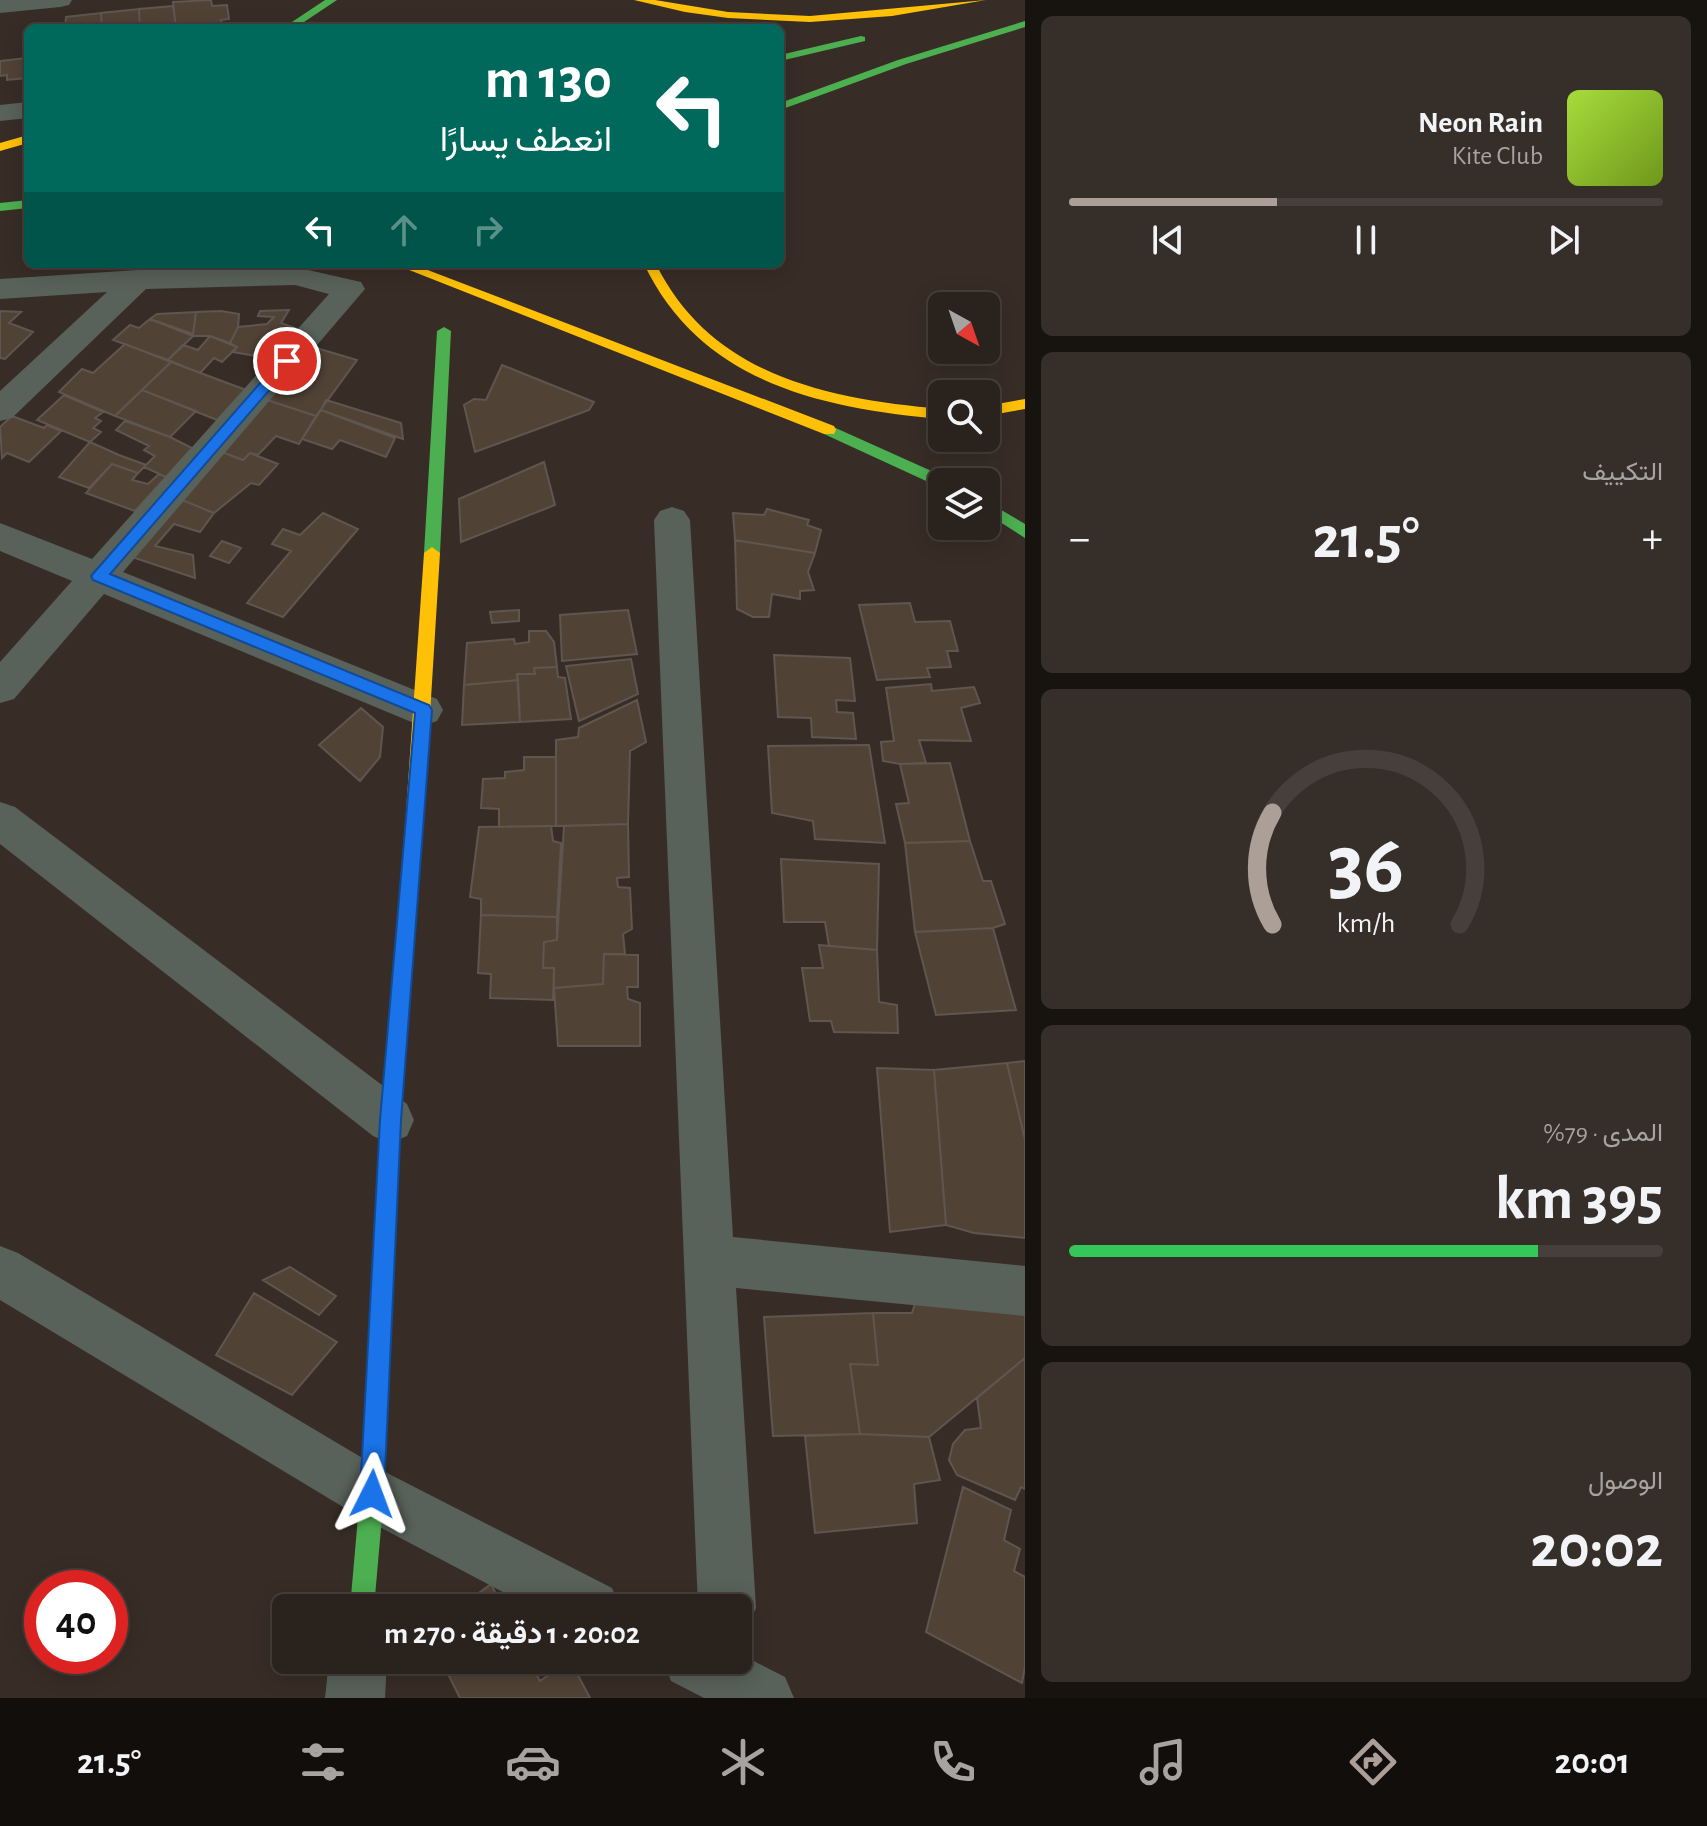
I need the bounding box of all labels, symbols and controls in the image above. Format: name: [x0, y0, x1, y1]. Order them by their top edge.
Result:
text: 130 m: [485, 52, 612, 108]
icon: left: [640, 56, 744, 160]
text: Neon Rain: [1418, 108, 1543, 138]
text: انعطف يسارًا: [440, 122, 612, 158]
text: Kite Club: [1452, 143, 1543, 169]
icon: left: [298, 208, 342, 252]
icon: ahead: [382, 208, 426, 252]
icon: right: [466, 208, 510, 252]
icon: previous: [1146, 218, 1190, 262]
icon: pause: [1344, 218, 1388, 262]
icon: next: [1542, 218, 1586, 262]
north arrow: [928, 292, 1000, 364]
map controls: [928, 292, 1000, 540]
pin: [253, 327, 321, 395]
icon: arrive: [265, 339, 309, 383]
button: search: [928, 380, 1000, 452]
text: التكييف: [1582, 459, 1663, 485]
button: layers: [928, 468, 1000, 540]
text: 21.5°: [1312, 509, 1420, 569]
text: −: [1069, 517, 1090, 561]
text: +: [1642, 517, 1663, 561]
text: 36: [1328, 824, 1404, 908]
text: km/h: [1337, 909, 1395, 938]
text: المدى · 79%: [1543, 1120, 1663, 1146]
text: 395 km: [1495, 1170, 1663, 1230]
position arrow: [330, 1452, 414, 1536]
text: الوصول: [1588, 1468, 1663, 1494]
text: 20:02: [1530, 1518, 1663, 1578]
speed limit sign: 40: [24, 1570, 128, 1674]
text: 20:02 · 1 دقيقة · 270 m: [384, 1619, 640, 1649]
icon: filters: [295, 1734, 351, 1790]
icon: car: [505, 1734, 561, 1790]
icon: climate: [715, 1734, 771, 1790]
icon: phone: [925, 1734, 981, 1790]
icon: music: [1135, 1734, 1191, 1790]
icon: directions: [1345, 1734, 1401, 1790]
text: 21.5°: [77, 1744, 141, 1780]
text: 20:01: [1554, 1744, 1630, 1780]

